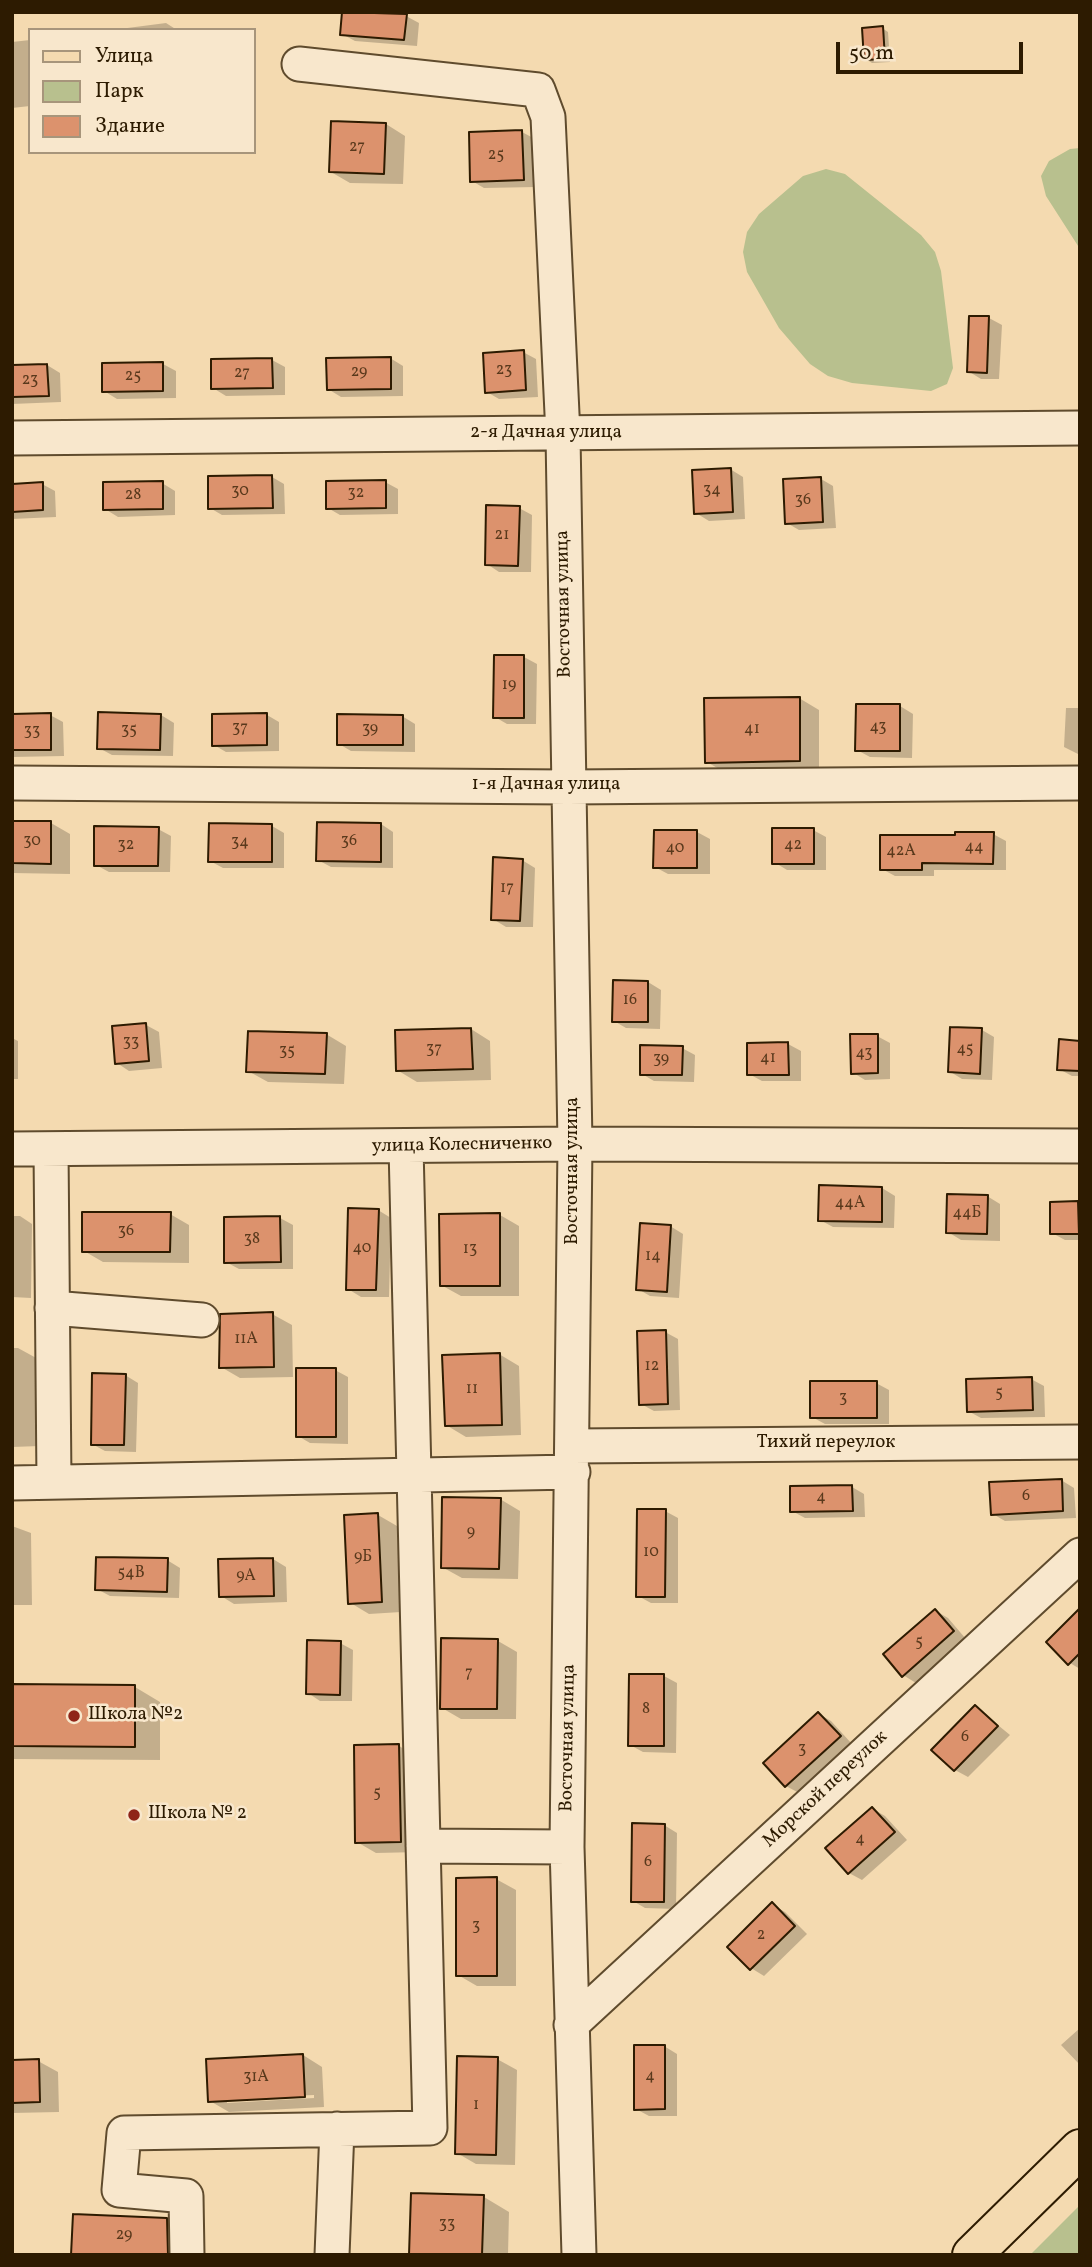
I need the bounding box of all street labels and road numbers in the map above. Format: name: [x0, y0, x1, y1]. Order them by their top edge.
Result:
street label: 2-я Дачная улица: [470, 423, 622, 445]
street label: Восточная улица: [552, 530, 578, 678]
street label: 1-я Дачная улица: [472, 775, 620, 797]
street label: Восточная улица: [563, 1097, 585, 1245]
street label: улица Колесниченко: [371, 1133, 553, 1159]
street label: Тихий переулок: [757, 1433, 895, 1455]
street label: Восточная улица: [556, 1664, 582, 1812]
street label: Морской переулок: [759, 1726, 893, 1854]

